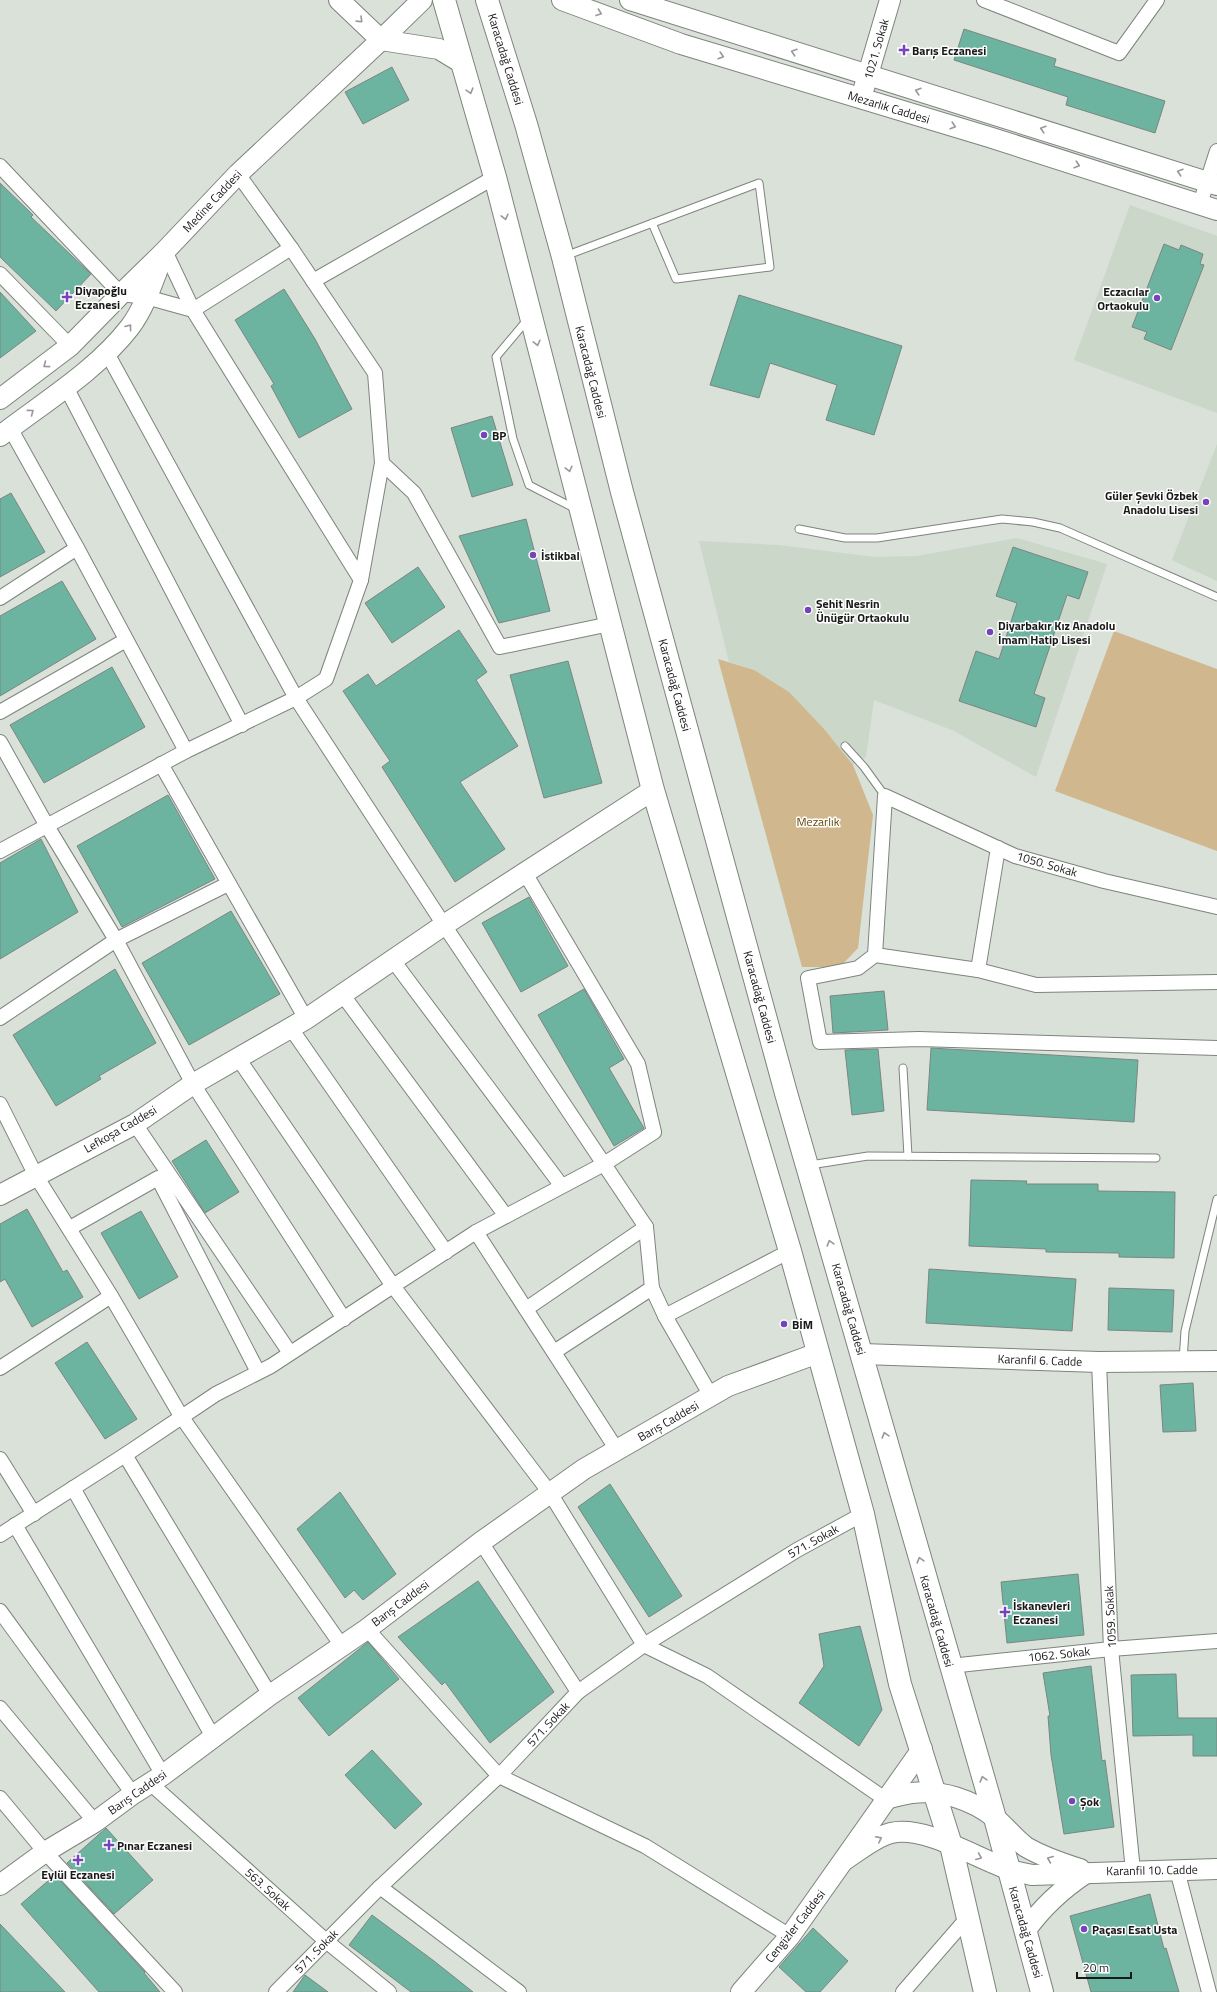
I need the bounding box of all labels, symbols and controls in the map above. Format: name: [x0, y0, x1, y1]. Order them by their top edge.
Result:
one-way arrow: [595, 9, 602, 17]
street label: Karacadağ Caddesi: [483, 11, 529, 107]
one-way arrow: [355, 15, 363, 23]
street label: 1021. Sokak: [858, 16, 894, 82]
place label: Barış Eczanesi: [912, 41, 986, 60]
marker: Barış Eczanesi: [899, 45, 909, 55]
one-way arrow: [791, 48, 798, 57]
one-way arrow: [718, 51, 725, 60]
street label: Mezarlık Caddesi: [846, 85, 932, 129]
one-way arrow: [915, 87, 922, 96]
one-way arrow: [465, 88, 474, 95]
one-way arrow: [949, 121, 956, 130]
one-way arrow: [1039, 125, 1046, 134]
one-way arrow: [1073, 160, 1080, 169]
street label: Medine Caddesi: [178, 165, 246, 237]
one-way arrow: [1177, 168, 1184, 177]
one-way arrow: [500, 213, 508, 220]
place label: Diyapoğlu Eczanesi: [75, 281, 127, 314]
place label: Eczacılar Ortaokulu: [1097, 282, 1150, 315]
marker: Diyapoğlu Eczanesi: [62, 292, 72, 302]
marker: Eczacılar Ortaokulu: [1152, 293, 1162, 303]
street label: Karacadağ Caddesi: [570, 324, 612, 420]
one-way arrow: [124, 325, 131, 332]
one-way arrow: [532, 340, 540, 346]
one-way arrow: [43, 360, 50, 367]
one-way arrow: [27, 410, 34, 417]
place label: BP: [492, 426, 506, 445]
marker: BP: [479, 430, 489, 440]
one-way arrow: [564, 465, 573, 472]
place label: Güler Şevki Özbek Anadolu Lisesi: [1105, 486, 1199, 519]
marker: Güler Şevki Özbek Anadolu Lisesi: [1201, 497, 1211, 507]
place label: İstikbal: [541, 546, 580, 565]
marker: İstikbal: [528, 550, 538, 560]
place label: Şehit Nesrin Ünügür Ortaokulu: [816, 594, 909, 627]
marker: Şehit Nesrin Ünügür Ortaokulu: [803, 605, 813, 615]
place label: Diyarbakır Kız Anadolu İmam Hatip Lisesi: [998, 616, 1115, 649]
marker: Diyarbakır Kız Anadolu İmam Hatip Lisesi: [985, 627, 995, 637]
street label: Karacadağ Caddesi: [654, 637, 696, 733]
park label: Mezarlık: [797, 812, 840, 831]
street label: 1050. Sokak: [1014, 846, 1080, 882]
street label: Karacadağ Caddesi: [739, 949, 781, 1045]
street label: Lefkoşa Caddesi: [80, 1100, 160, 1158]
one-way arrow: [826, 1239, 835, 1246]
street label: Karacadağ Caddesi: [827, 1261, 871, 1357]
place label: BİM: [792, 1315, 813, 1334]
marker: BİM: [779, 1319, 789, 1329]
street label: Karanfil 6. Cadde: [997, 1349, 1083, 1371]
street label: Barış Caddesi: [634, 1396, 702, 1446]
one-way arrow: [881, 1432, 890, 1439]
street label: 571. Sokak: [784, 1519, 842, 1563]
one-way arrow: [916, 1557, 925, 1564]
street label: Karacadağ Caddesi: [915, 1573, 959, 1669]
street label: Barış Caddesi: [367, 1575, 433, 1631]
street label: 1059. Sokak: [1099, 1585, 1121, 1649]
place label: İskanevleri Eczanesi: [1013, 1596, 1070, 1629]
marker: İskanevleri Eczanesi: [1000, 1607, 1010, 1617]
street label: 1062. Sokak: [1027, 1641, 1091, 1667]
street label: 571. Sokak: [522, 1697, 574, 1751]
street label: Barış Caddesi: [104, 1765, 170, 1819]
one-way arrow: [979, 1776, 988, 1783]
place label: Şok: [1080, 1792, 1100, 1811]
marker: Şok: [1067, 1796, 1077, 1806]
place label: Pınar Eczanesi: [117, 1836, 192, 1855]
one-way arrow: [875, 1836, 882, 1843]
marker: Pınar Eczanesi: [104, 1840, 114, 1850]
one-way arrow: [975, 1852, 983, 1860]
marker: Eylül Eczanesi: [73, 1855, 83, 1865]
one-way arrow: [1047, 1856, 1055, 1864]
street label: Karanfil 10. Cadde: [1106, 1860, 1198, 1880]
street label: 563. Sokak: [241, 1863, 295, 1915]
place label: Eylül Eczanesi: [41, 1865, 115, 1884]
street label: Karacadağ Caddesi: [1004, 1884, 1048, 1980]
street label: Cengizler Caddesi: [760, 1885, 830, 1967]
place label: Paçası Esat Usta: [1092, 1920, 1177, 1939]
street label: 571. Sokak: [290, 1924, 343, 1977]
marker: Paçası Esat Usta: [1079, 1924, 1089, 1934]
scale bar: [1077, 1954, 1131, 1980]
text: 20 m: [1083, 1958, 1109, 1977]

